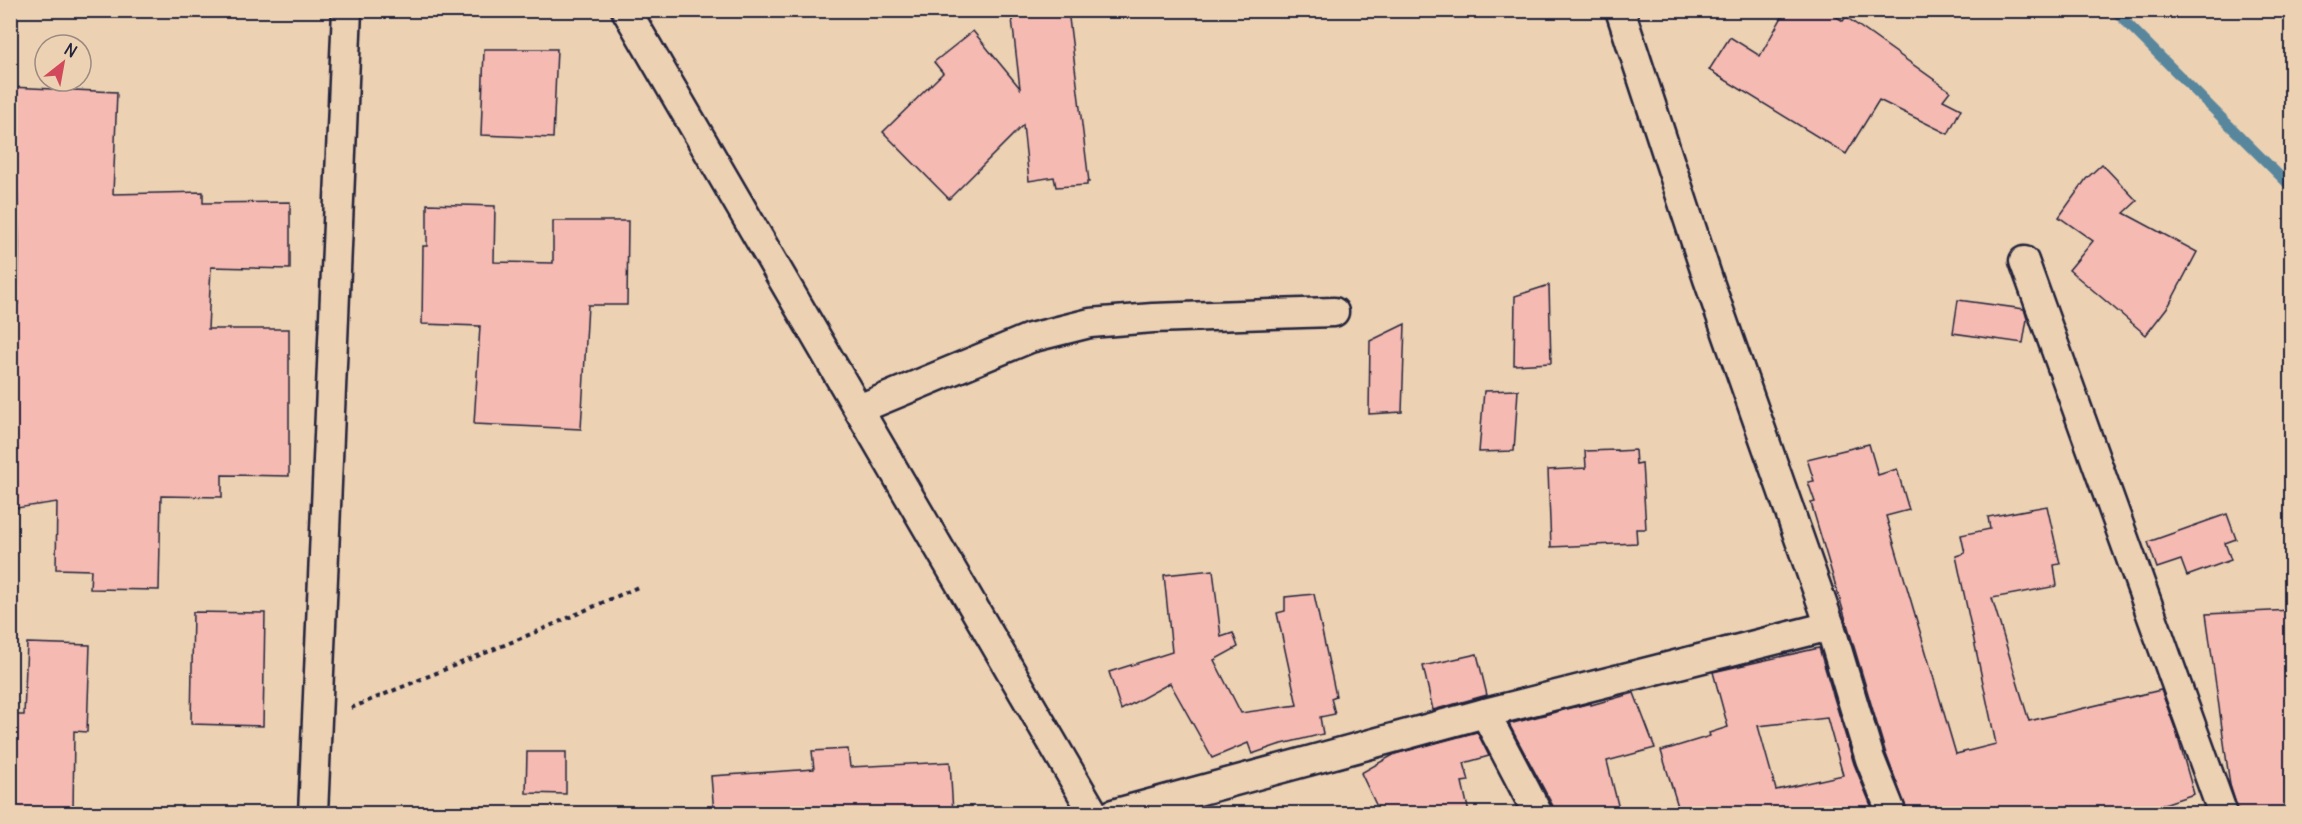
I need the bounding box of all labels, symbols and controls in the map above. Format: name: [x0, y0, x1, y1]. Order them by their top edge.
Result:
north arrow: [33, 33, 93, 93]
text: N: [61, 39, 81, 62]

